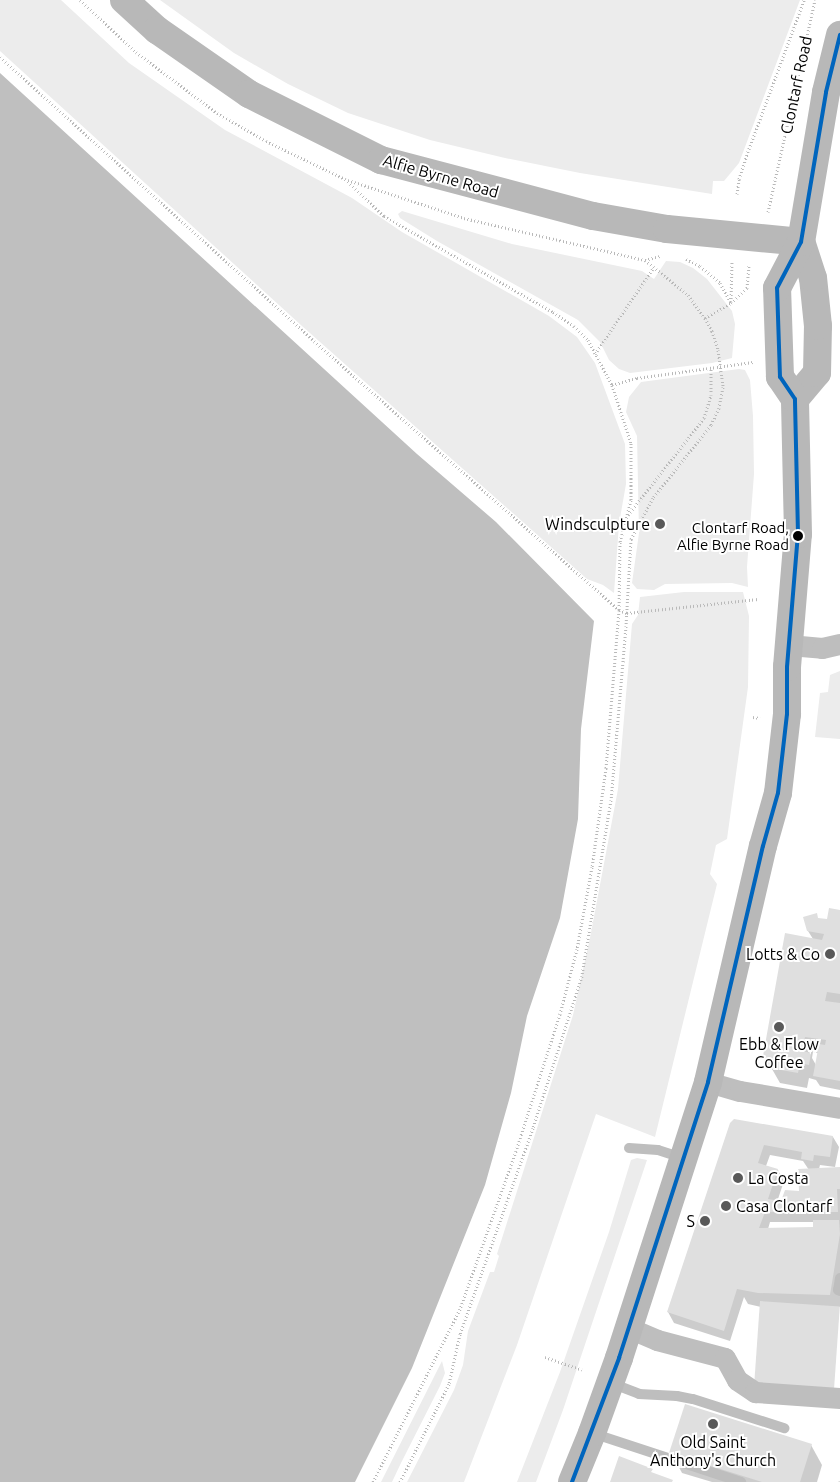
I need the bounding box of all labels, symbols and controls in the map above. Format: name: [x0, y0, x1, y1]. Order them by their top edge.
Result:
street label: Clontarf Road: [776, 34, 816, 136]
street label: Alfie Byrne Road: [381, 150, 501, 202]
place label: Windsculpture: [545, 514, 650, 534]
marker: Windsculpture: [654, 518, 666, 530]
place label: Clontarf Road, Alfie Byrne Road: [677, 518, 789, 553]
marker: Clontarf Road, Alfie Byrne Road: [793, 531, 803, 541]
place label: Lotts & Co: [746, 944, 820, 964]
marker: Lotts & Co: [824, 948, 836, 960]
marker: Ebb & Flow Coffee: [773, 1021, 785, 1033]
place label: Ebb & Flow Coffee: [739, 1034, 819, 1072]
place label: La Costa: [748, 1168, 809, 1188]
marker: La Costa: [732, 1172, 744, 1184]
place label: Casa Clontarf: [736, 1196, 832, 1216]
marker: Casa Clontarf: [720, 1200, 732, 1212]
place label: S: [687, 1211, 695, 1231]
marker: S: [699, 1215, 711, 1227]
marker: Old Saint Anthony's Church: [707, 1418, 719, 1430]
place label: Old Saint Anthony's Church: [650, 1432, 776, 1470]

